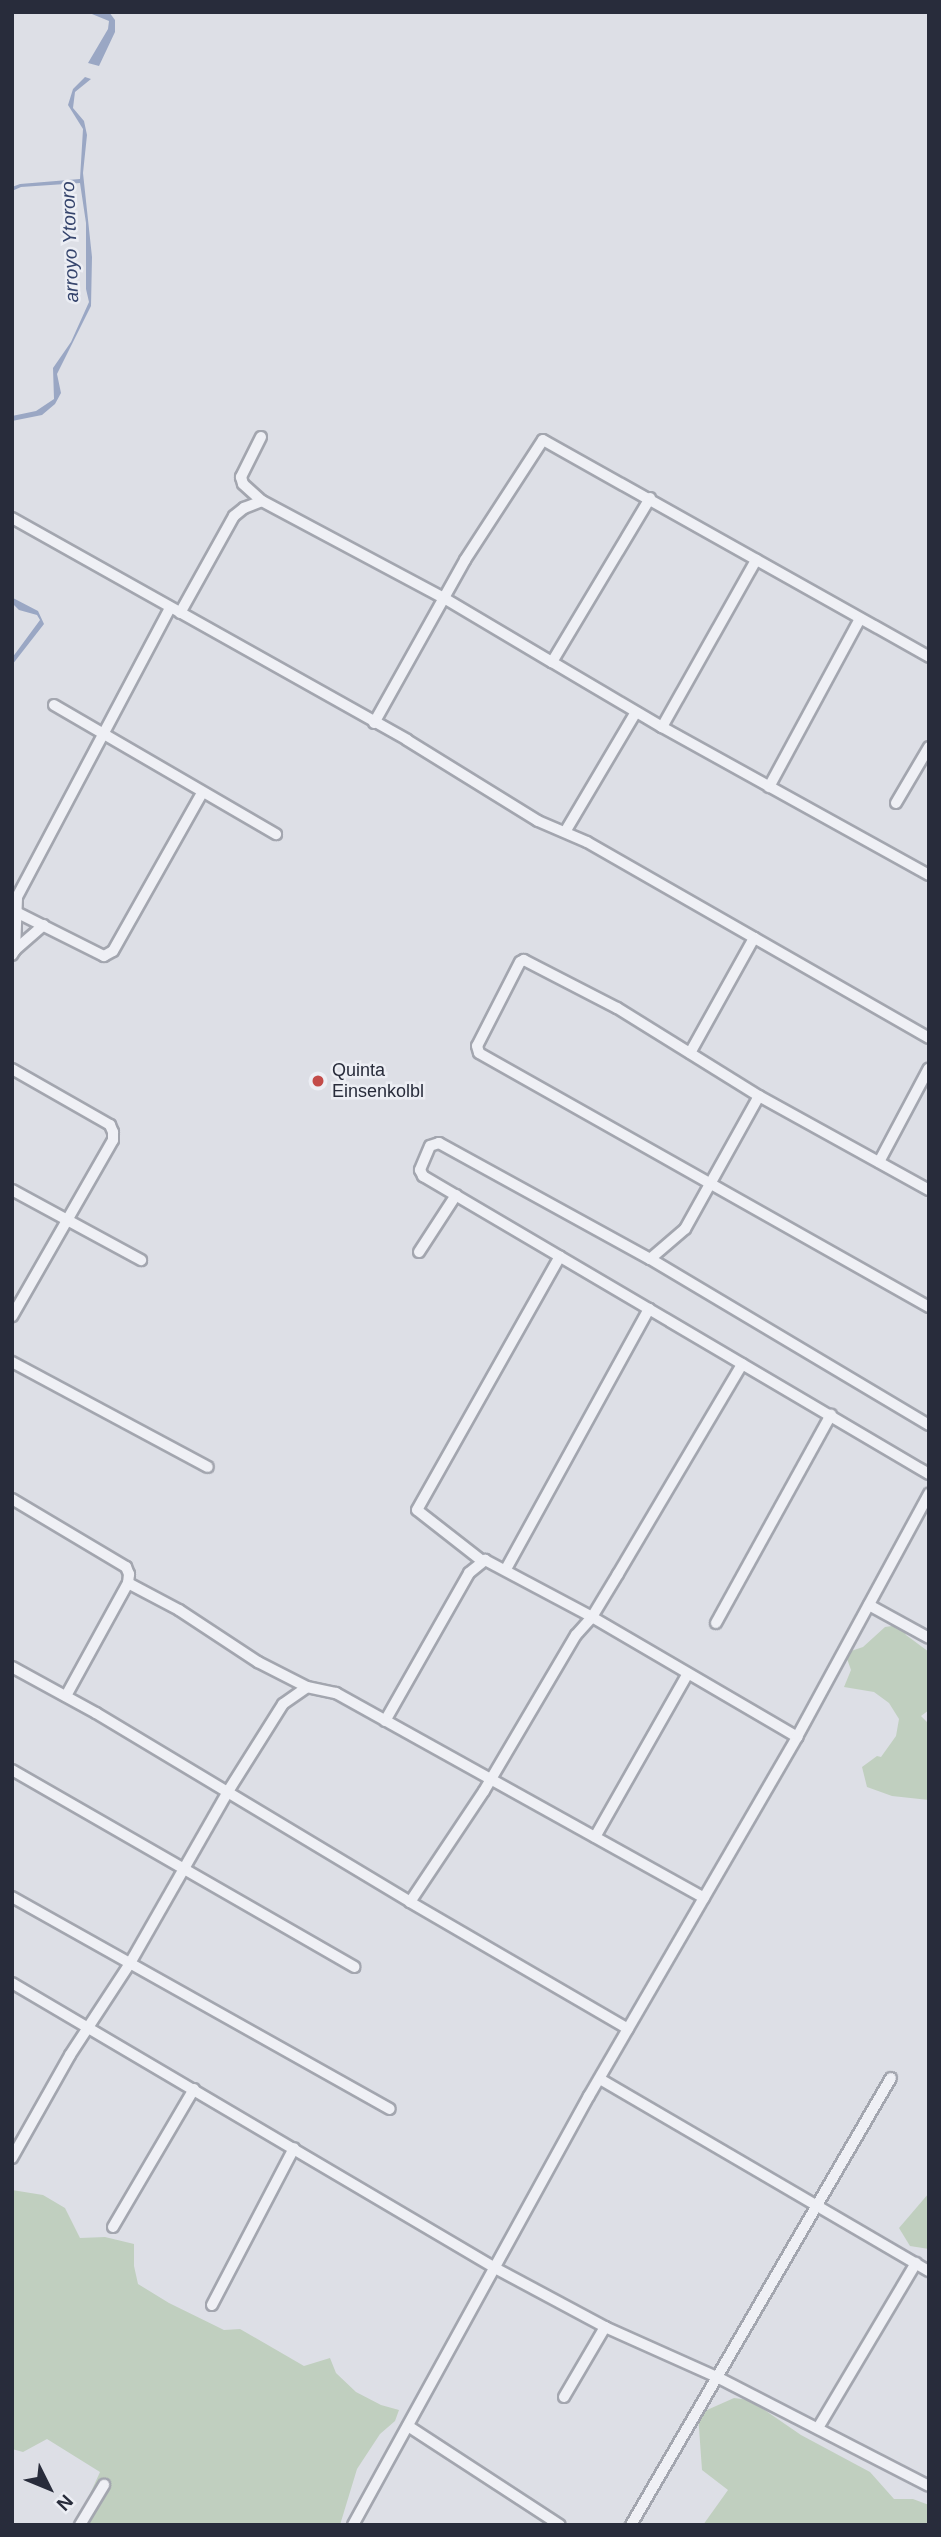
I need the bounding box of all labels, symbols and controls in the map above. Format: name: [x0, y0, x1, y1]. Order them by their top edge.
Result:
water label: arroyo Ytororo: [56, 181, 84, 303]
place label: Quinta Einsenkolbl: [332, 1060, 424, 1102]
marker: Quinta Einsenkolbl: [310, 1073, 326, 1089]
north arrow: [14, 2453, 84, 2523]
text: N: [52, 2490, 77, 2515]

